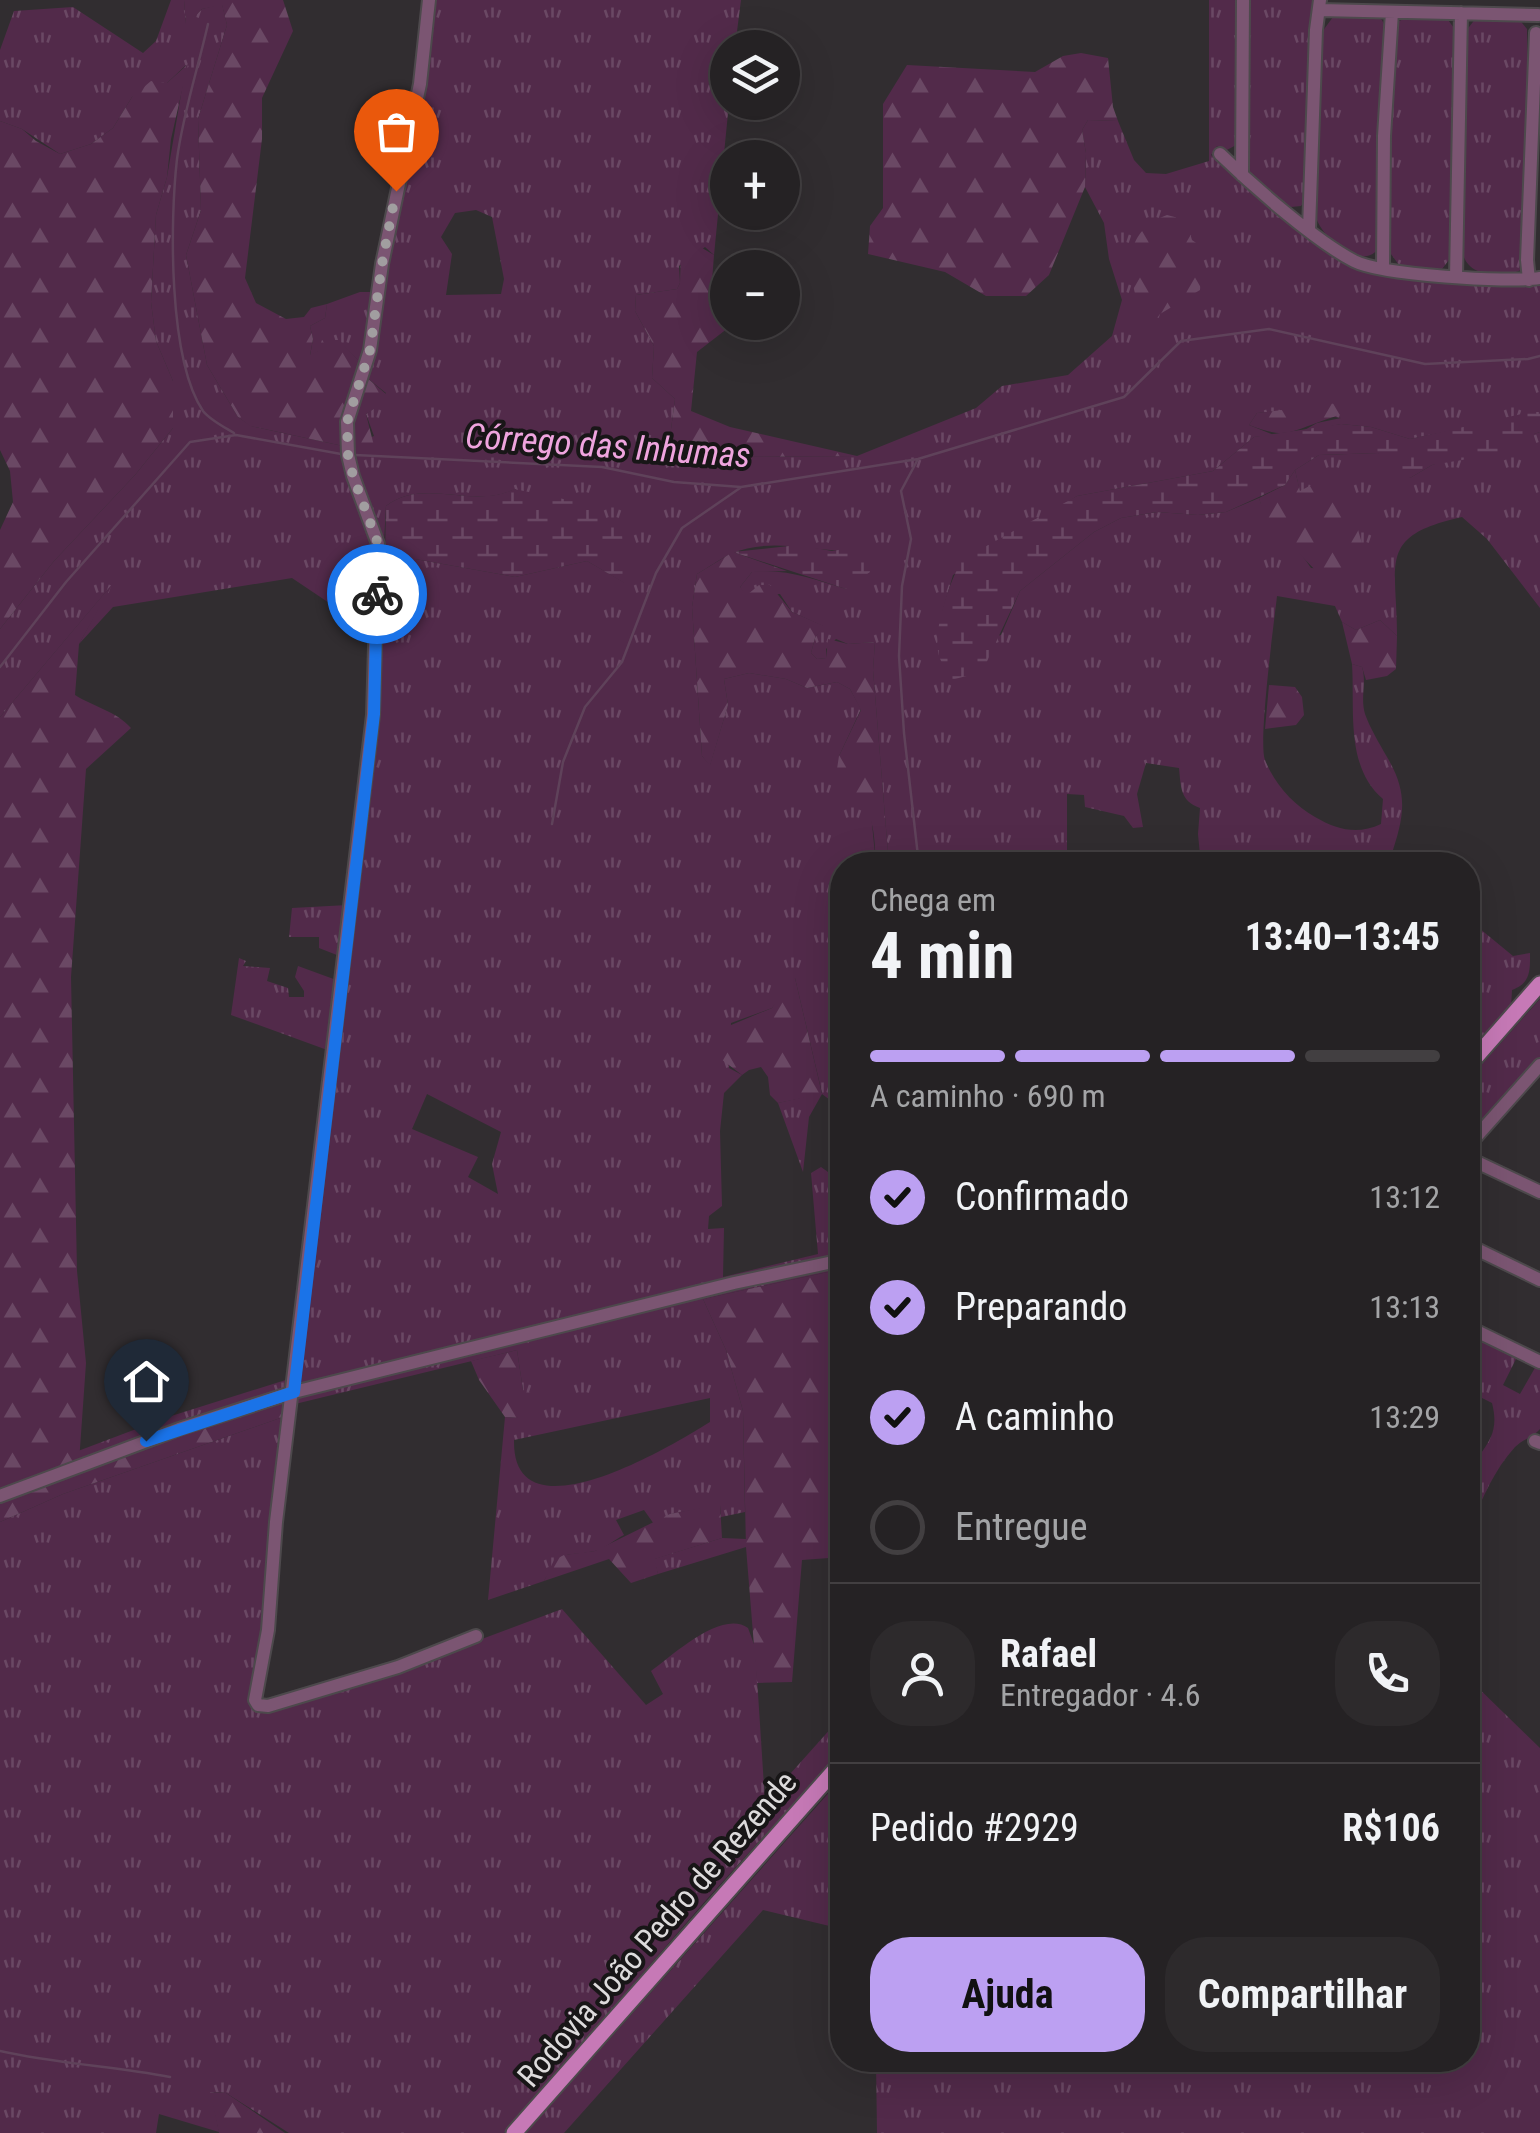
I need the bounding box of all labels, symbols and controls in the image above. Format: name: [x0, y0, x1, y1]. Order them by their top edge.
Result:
map controls: [710, 30, 800, 340]
button: layers: [710, 30, 800, 120]
pin: [354, 89, 439, 192]
icon: bag: [369, 104, 424, 159]
button: +: [710, 140, 800, 230]
button: −: [710, 250, 800, 340]
water label: Córrego das Inhumas: [464, 416, 752, 476]
courier: [327, 544, 427, 644]
icon: bike: [350, 567, 405, 622]
text: Chega em: [870, 881, 996, 919]
text: 13:40–13:45: [1245, 915, 1440, 959]
text: 4 min: [870, 918, 1014, 994]
text: A caminho · 690 m: [870, 1077, 1106, 1115]
icon: check: [870, 1170, 925, 1225]
text: Confirmado: [955, 1175, 1129, 1219]
text: 13:12: [1369, 1178, 1440, 1216]
icon: check: [870, 1280, 925, 1335]
text: Preparando: [955, 1285, 1127, 1329]
text: 13:13: [1369, 1288, 1440, 1326]
pin: [104, 1339, 189, 1442]
icon: home: [119, 1354, 174, 1409]
icon: check: [870, 1390, 925, 1445]
text: A caminho: [955, 1395, 1115, 1439]
text: 13:29: [1369, 1398, 1440, 1436]
text: Entregue: [955, 1505, 1088, 1549]
button: person: [870, 1621, 975, 1726]
button: phone: [1335, 1621, 1440, 1726]
text: Rafael: [1000, 1632, 1097, 1676]
text: Entregador · 4.6: [1000, 1676, 1201, 1714]
street label: Rodovia João Pedro de Rezende: [510, 1764, 804, 2094]
text: Pedido #2929: [870, 1806, 1079, 1850]
text: R$106: [1342, 1806, 1440, 1850]
button: Ajuda: [870, 1937, 1145, 2052]
button: Compartilhar: [1165, 1937, 1440, 2052]

